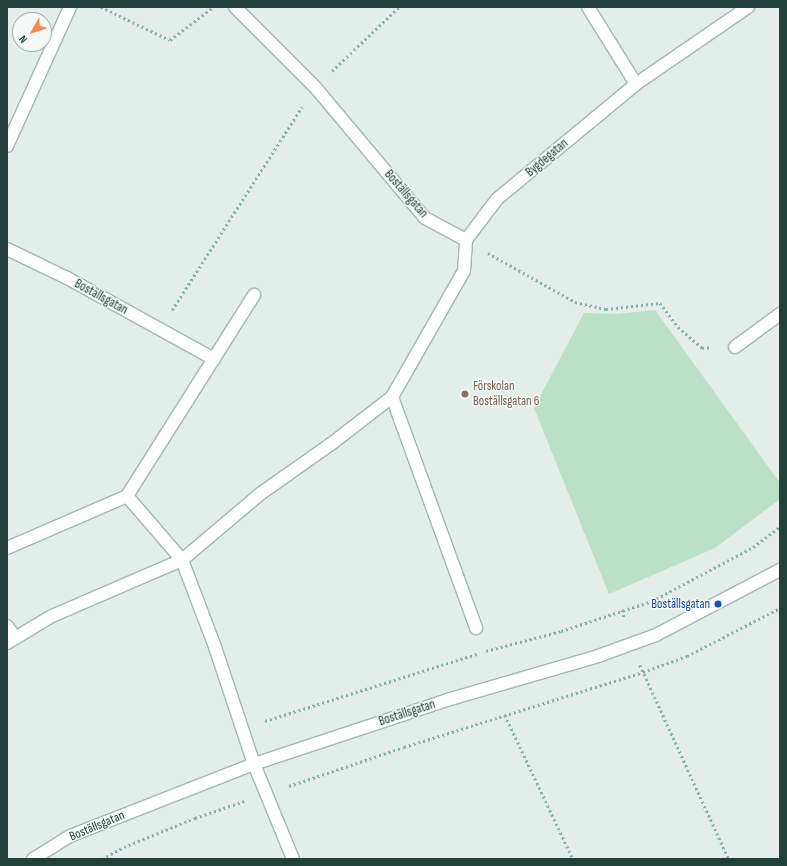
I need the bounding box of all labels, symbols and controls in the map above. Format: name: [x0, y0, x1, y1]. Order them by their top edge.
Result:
north arrow: [12, 12, 52, 52]
text: N: [16, 33, 30, 46]
street label: Bygdegatan: [523, 136, 571, 180]
street label: Boställsgatan: [381, 167, 431, 221]
street label: Boställsgatan: [72, 276, 130, 318]
place label: Förskolan Boställsgatan 6: [473, 379, 539, 410]
marker: Förskolan Boställsgatan 6: [460, 389, 470, 399]
place label: Boställsgatan: [651, 596, 710, 612]
marker: Boställsgatan: [713, 599, 723, 609]
street label: Boställsgatan: [377, 697, 437, 729]
street label: Boställsgatan: [67, 807, 127, 845]

